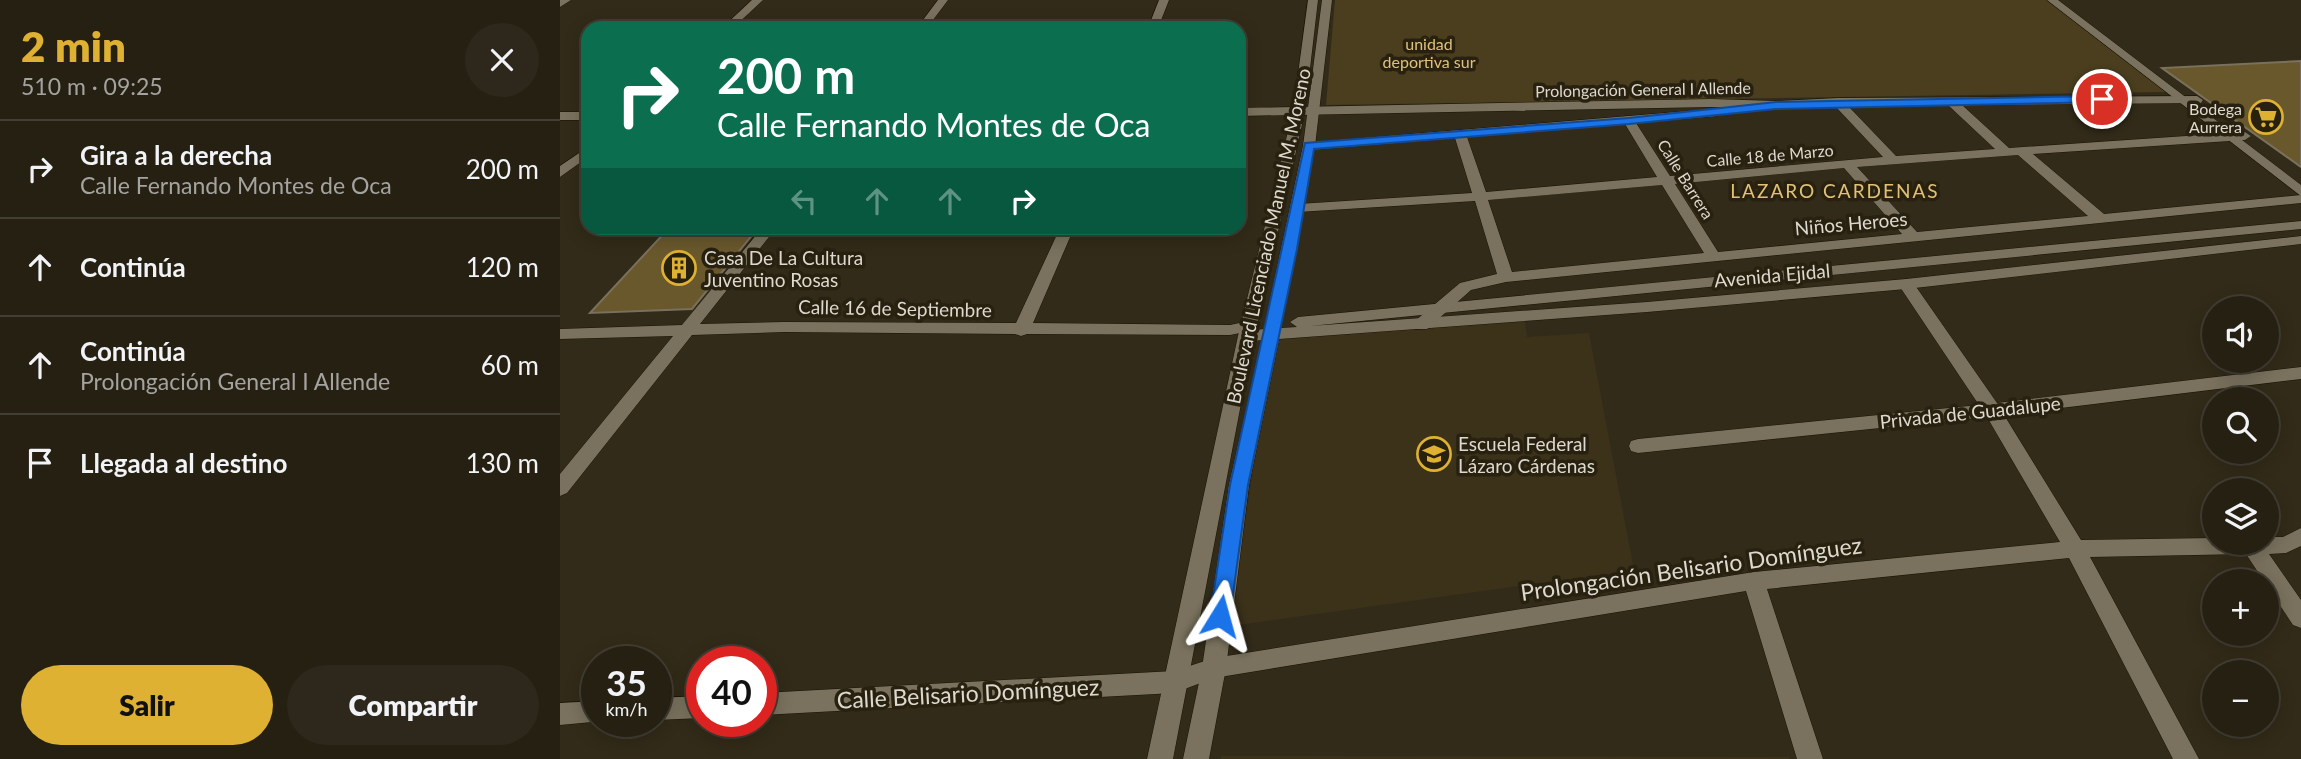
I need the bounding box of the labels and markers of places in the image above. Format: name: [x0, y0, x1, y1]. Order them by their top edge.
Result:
pin: [2072, 69, 2132, 129]
supermarket icon: Bodega Aurrera: [2247, 98, 2285, 136]
place label: Bodega Aurrera: [2189, 99, 2242, 136]
place label: Casa De La Cultura Juventino Rosas: [704, 246, 863, 291]
building icon: Casa De La Cultura Juventino Rosas: [660, 249, 698, 287]
place label: Escuela Federal Lázaro Cárdenas: [1458, 432, 1595, 477]
school or university icon: Escuela Federal Lázaro Cárdenas: [1415, 435, 1453, 473]

